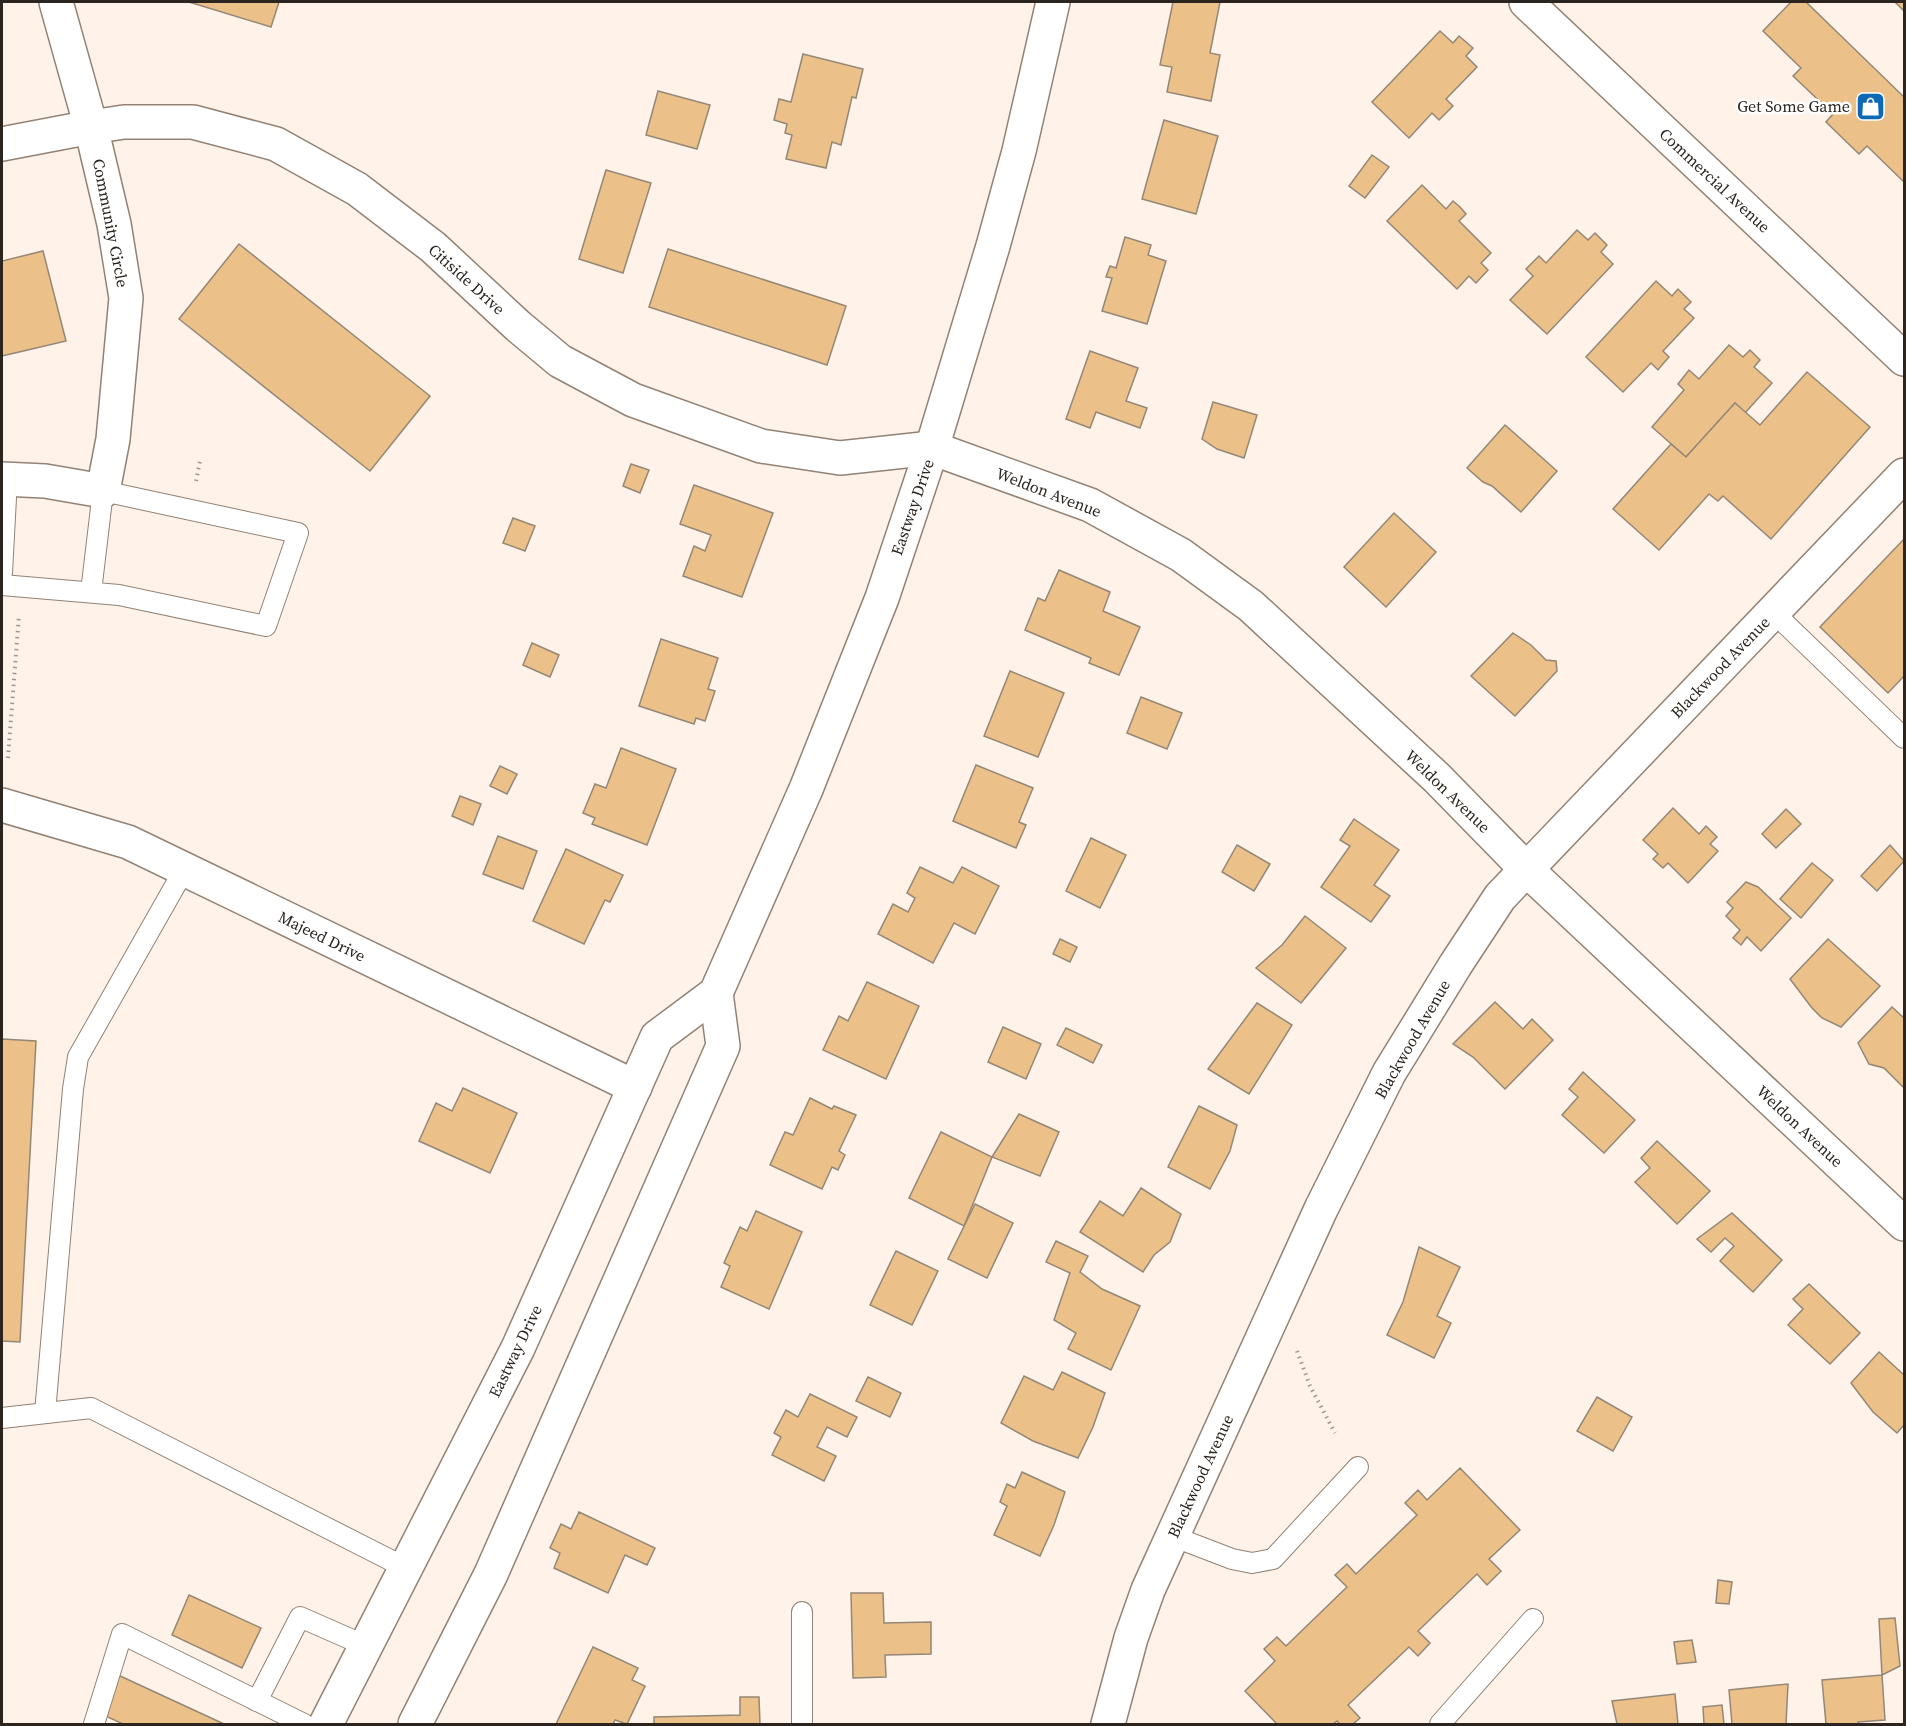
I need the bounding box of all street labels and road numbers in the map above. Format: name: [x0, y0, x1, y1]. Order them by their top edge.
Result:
street label: Commercial Avenue: [1655, 123, 1775, 237]
street label: Community Circle: [88, 157, 134, 289]
street label: Citiside Drive: [424, 239, 510, 319]
street label: Eastway Drive: [885, 456, 939, 558]
street label: Weldon Avenue: [993, 462, 1105, 522]
street label: Blackwood Avenue: [1666, 611, 1774, 723]
street label: Weldon Avenue: [1400, 745, 1496, 837]
street label: Majeed Drive: [275, 905, 369, 967]
street label: Blackwood Avenue: [1369, 976, 1455, 1102]
street label: Weldon Avenue: [1752, 1080, 1848, 1172]
street label: Eastway Drive: [483, 1301, 547, 1401]
street label: Blackwood Avenue: [1162, 1411, 1238, 1541]

